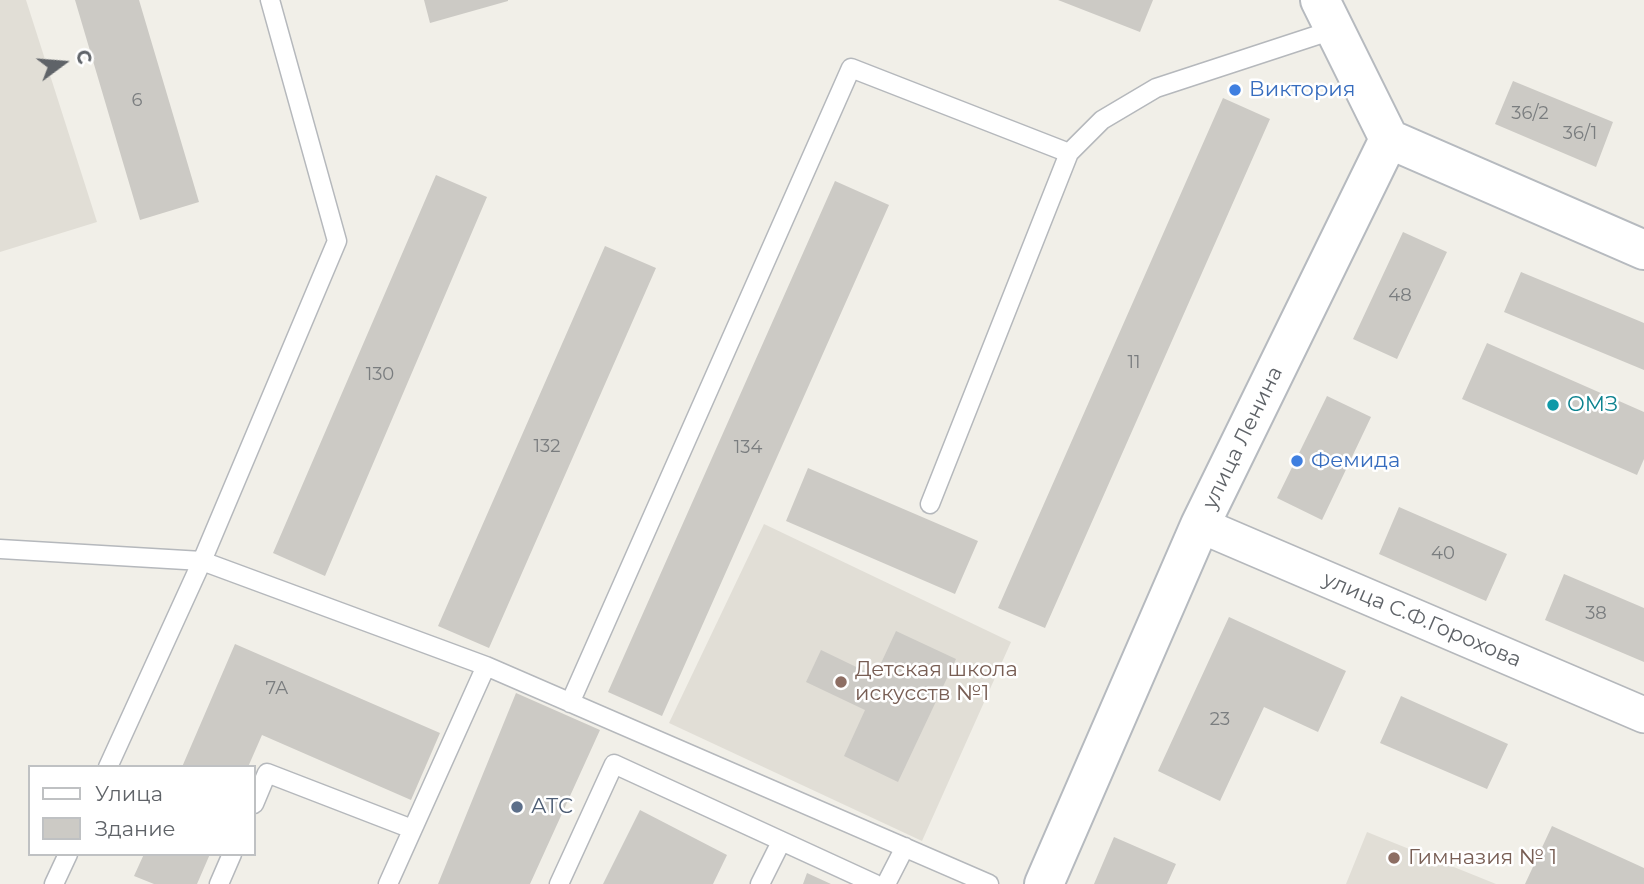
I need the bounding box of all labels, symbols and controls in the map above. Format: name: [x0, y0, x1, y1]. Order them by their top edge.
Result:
north arrow: [28, 28, 98, 98]
text: С: [71, 47, 97, 67]
place label: Виктория: [1249, 77, 1356, 103]
marker: Виктория: [1227, 82, 1243, 98]
house number: 6: [132, 90, 142, 112]
house number: 36/2: [1511, 103, 1549, 125]
house number: 36/1: [1563, 123, 1597, 145]
house number: 48: [1388, 285, 1412, 307]
house number: 11: [1128, 352, 1140, 374]
street label: улица Ленина: [1198, 363, 1288, 513]
house number: 130: [366, 364, 394, 386]
place label: ОМЗ: [1567, 392, 1618, 418]
marker: ОМЗ: [1545, 397, 1561, 413]
house number: 132: [534, 436, 560, 458]
house number: 134: [734, 437, 762, 459]
place label: Фемида: [1311, 448, 1400, 474]
marker: Фемида: [1289, 453, 1305, 469]
house number: 40: [1431, 543, 1455, 565]
street label: улица С.Ф.Горохова: [1319, 567, 1525, 673]
house number: 38: [1585, 603, 1607, 625]
place label: Детская школа искусств №1: [855, 657, 1018, 707]
marker: Детская школа искусств №1: [833, 674, 849, 690]
house number: 7А: [266, 678, 288, 700]
house number: 23: [1210, 709, 1230, 731]
legend: [28, 765, 256, 856]
text: Улица: [95, 781, 163, 806]
place label: АТС: [531, 794, 573, 820]
marker: АТС: [509, 799, 525, 815]
text: Здание: [95, 816, 176, 841]
place label: Гимназия № 1: [1408, 845, 1557, 871]
marker: Гимназия № 1: [1386, 850, 1402, 866]

